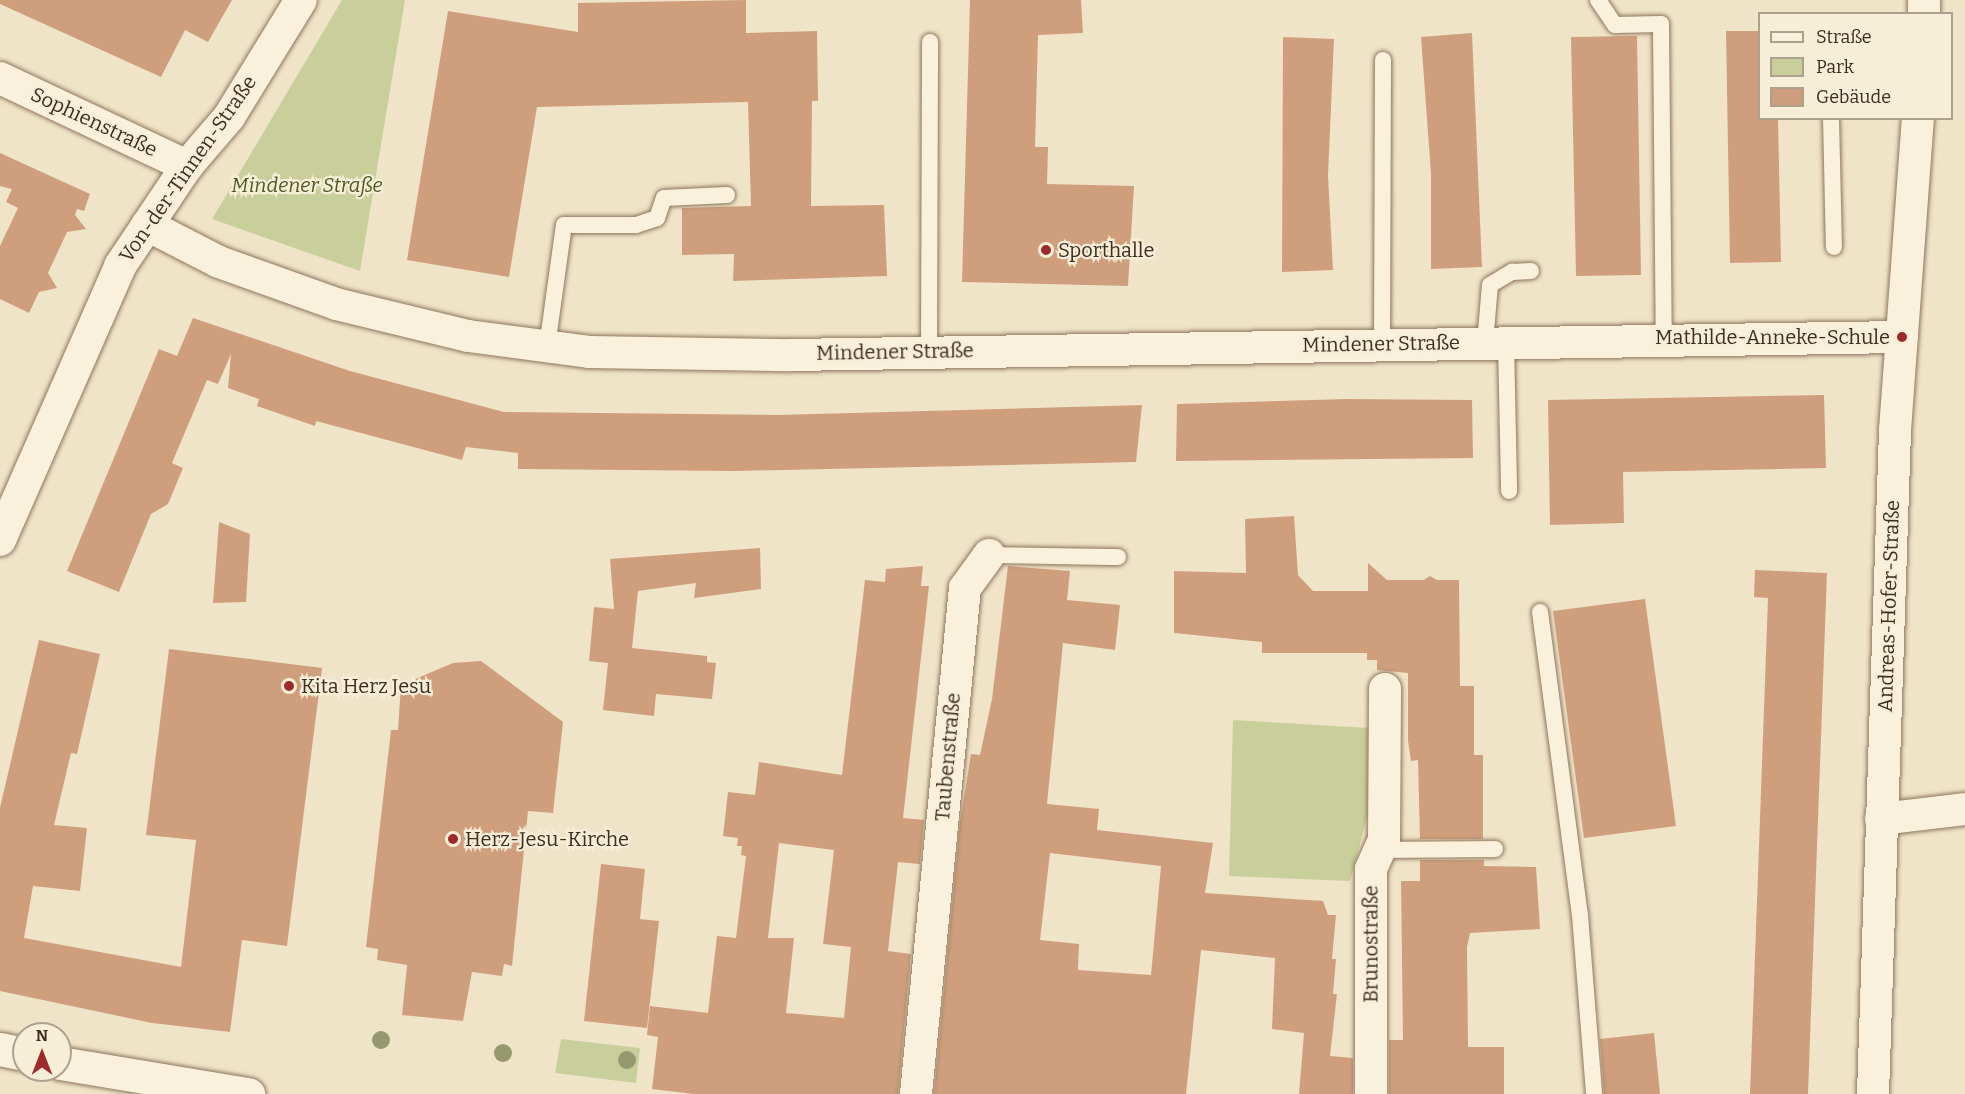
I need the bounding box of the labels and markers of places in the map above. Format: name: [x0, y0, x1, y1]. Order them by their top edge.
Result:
place label: Sporthalle: [1058, 238, 1155, 262]
marker: Sporthalle: [1039, 243, 1053, 257]
place label: Mathilde-Anneke-Schule: [1655, 325, 1890, 349]
marker: Mathilde-Anneke-Schule: [1895, 330, 1909, 344]
place label: Kita Herz Jesu: [301, 674, 431, 698]
marker: Kita Herz Jesu: [282, 679, 296, 693]
place label: Herz-Jesu-Kirche: [465, 827, 629, 851]
marker: Herz-Jesu-Kirche: [446, 832, 460, 846]

